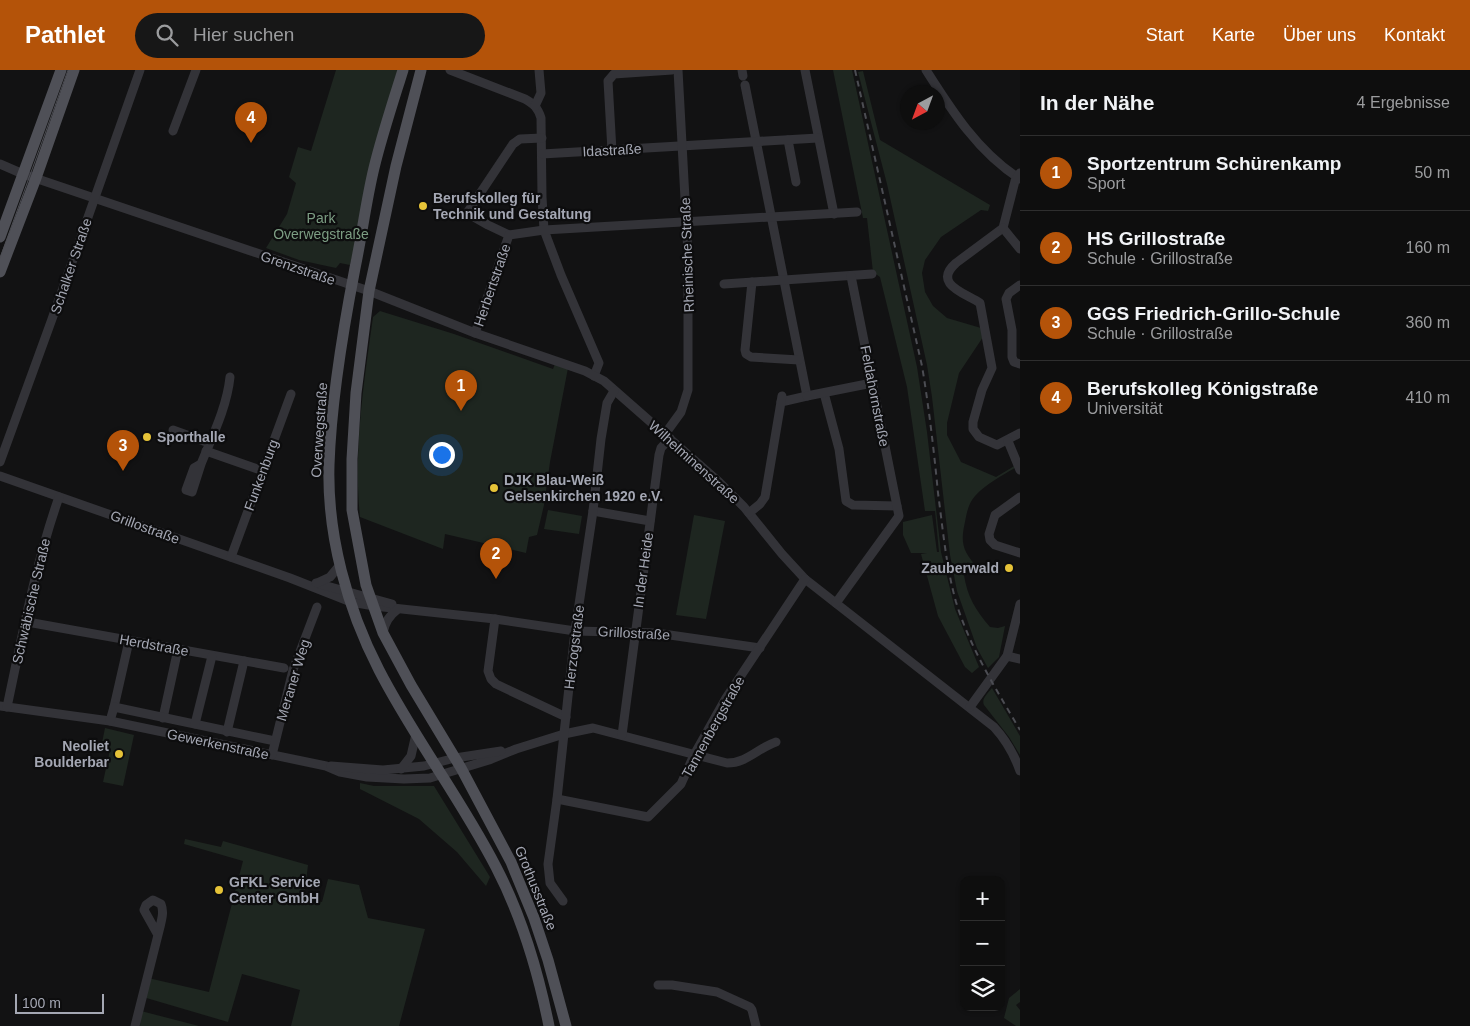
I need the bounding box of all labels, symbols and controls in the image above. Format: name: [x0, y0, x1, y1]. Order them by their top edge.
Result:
search box: [135, 13, 485, 58]
text: Pathlet: [25, 21, 105, 48]
icon: search: [153, 21, 181, 49]
text: Hier suchen: [193, 24, 294, 45]
text: Start: [1146, 25, 1184, 45]
text: Karte: [1212, 25, 1255, 45]
text: Über uns: [1283, 25, 1356, 45]
text: Kontakt: [1384, 25, 1445, 45]
north arrow: [900, 85, 945, 130]
text: In der Nähe: [1040, 91, 1154, 114]
text: 4 Ergebnisse: [1357, 94, 1450, 111]
pin: 4: [235, 102, 267, 143]
street label: Idastraße: [582, 140, 642, 160]
text: Sportzentrum Schürenkamp: [1087, 153, 1341, 174]
text: 1: [1052, 164, 1060, 181]
text: 50 m: [1414, 164, 1450, 181]
text: Sport: [1087, 175, 1125, 192]
place label: Berufskolleg für Technik und Gestaltung: [433, 190, 591, 222]
street label: Rheinische Straße: [677, 197, 697, 313]
marker: Berufskolleg für Technik und Gestaltung: [417, 200, 429, 212]
park label: Park Overwegstraße: [273, 210, 369, 242]
street label: Schalker Straße: [47, 216, 95, 316]
text: HS Grillostraße: [1087, 228, 1225, 249]
text: 2: [1052, 239, 1060, 256]
text: 160 m: [1406, 239, 1450, 256]
street label: Herbertstraße: [470, 241, 514, 328]
street label: Grenzstraße: [259, 248, 338, 288]
text: Schule · Grillostraße: [1087, 250, 1233, 267]
text: GGS Friedrich-Grillo-Schule: [1087, 303, 1340, 324]
text: 3: [1052, 314, 1060, 331]
text: 360 m: [1406, 314, 1450, 331]
text: Schule · Grillostraße: [1087, 325, 1233, 342]
street label: Feldahornstraße: [857, 344, 893, 448]
pin: 1: [445, 370, 477, 411]
text: Berufskolleg Königstraße: [1087, 378, 1318, 399]
street label: Overwegstraße: [308, 382, 330, 478]
text: 4: [1052, 389, 1060, 406]
text: 410 m: [1406, 389, 1450, 406]
text: Universität: [1087, 400, 1163, 417]
street label: Wilhelminenstraße: [646, 417, 743, 507]
place label: Sporthalle: [157, 429, 226, 445]
pin: 3: [107, 430, 139, 471]
marker: Sporthalle: [141, 431, 153, 443]
street label: Funkenburg: [241, 437, 281, 513]
your location: [429, 442, 455, 468]
place label: DJK Blau-Weiß Gelsenkirchen 1920 e.V.: [504, 472, 663, 504]
marker: DJK Blau-Weiß Gelsenkirchen 1920 e.V.: [488, 482, 500, 494]
street label: Grillostraße: [108, 507, 182, 547]
street label: In der Heide: [630, 531, 656, 609]
street label: Schwäbische Straße: [9, 536, 53, 665]
pin: 2: [480, 538, 512, 579]
place label: Zauberwald: [921, 560, 999, 576]
marker: Zauberwald: [1003, 562, 1015, 574]
street label: Herzogstraße: [561, 604, 587, 690]
street label: Grillostraße: [597, 623, 671, 643]
street label: Herdstraße: [118, 631, 190, 659]
street label: Meraner Weg: [273, 637, 313, 723]
street label: Tannenbergstraße: [678, 673, 748, 781]
street label: Gewerkenstraße: [166, 725, 270, 763]
place label: Neoliet Boulderbar: [34, 738, 110, 770]
marker: Neoliet Boulderbar: [113, 748, 125, 760]
street label: Grothusstraße: [512, 844, 560, 933]
place label: GFKL Service Center GmbH: [229, 874, 321, 906]
map controls: [960, 876, 1005, 1011]
button: +: [960, 876, 1005, 921]
marker: GFKL Service Center GmbH: [213, 884, 225, 896]
button: −: [960, 921, 1005, 966]
button: layers: [960, 966, 1005, 1011]
scale bar: [15, 991, 104, 1014]
text: 100 m: [22, 995, 61, 1011]

